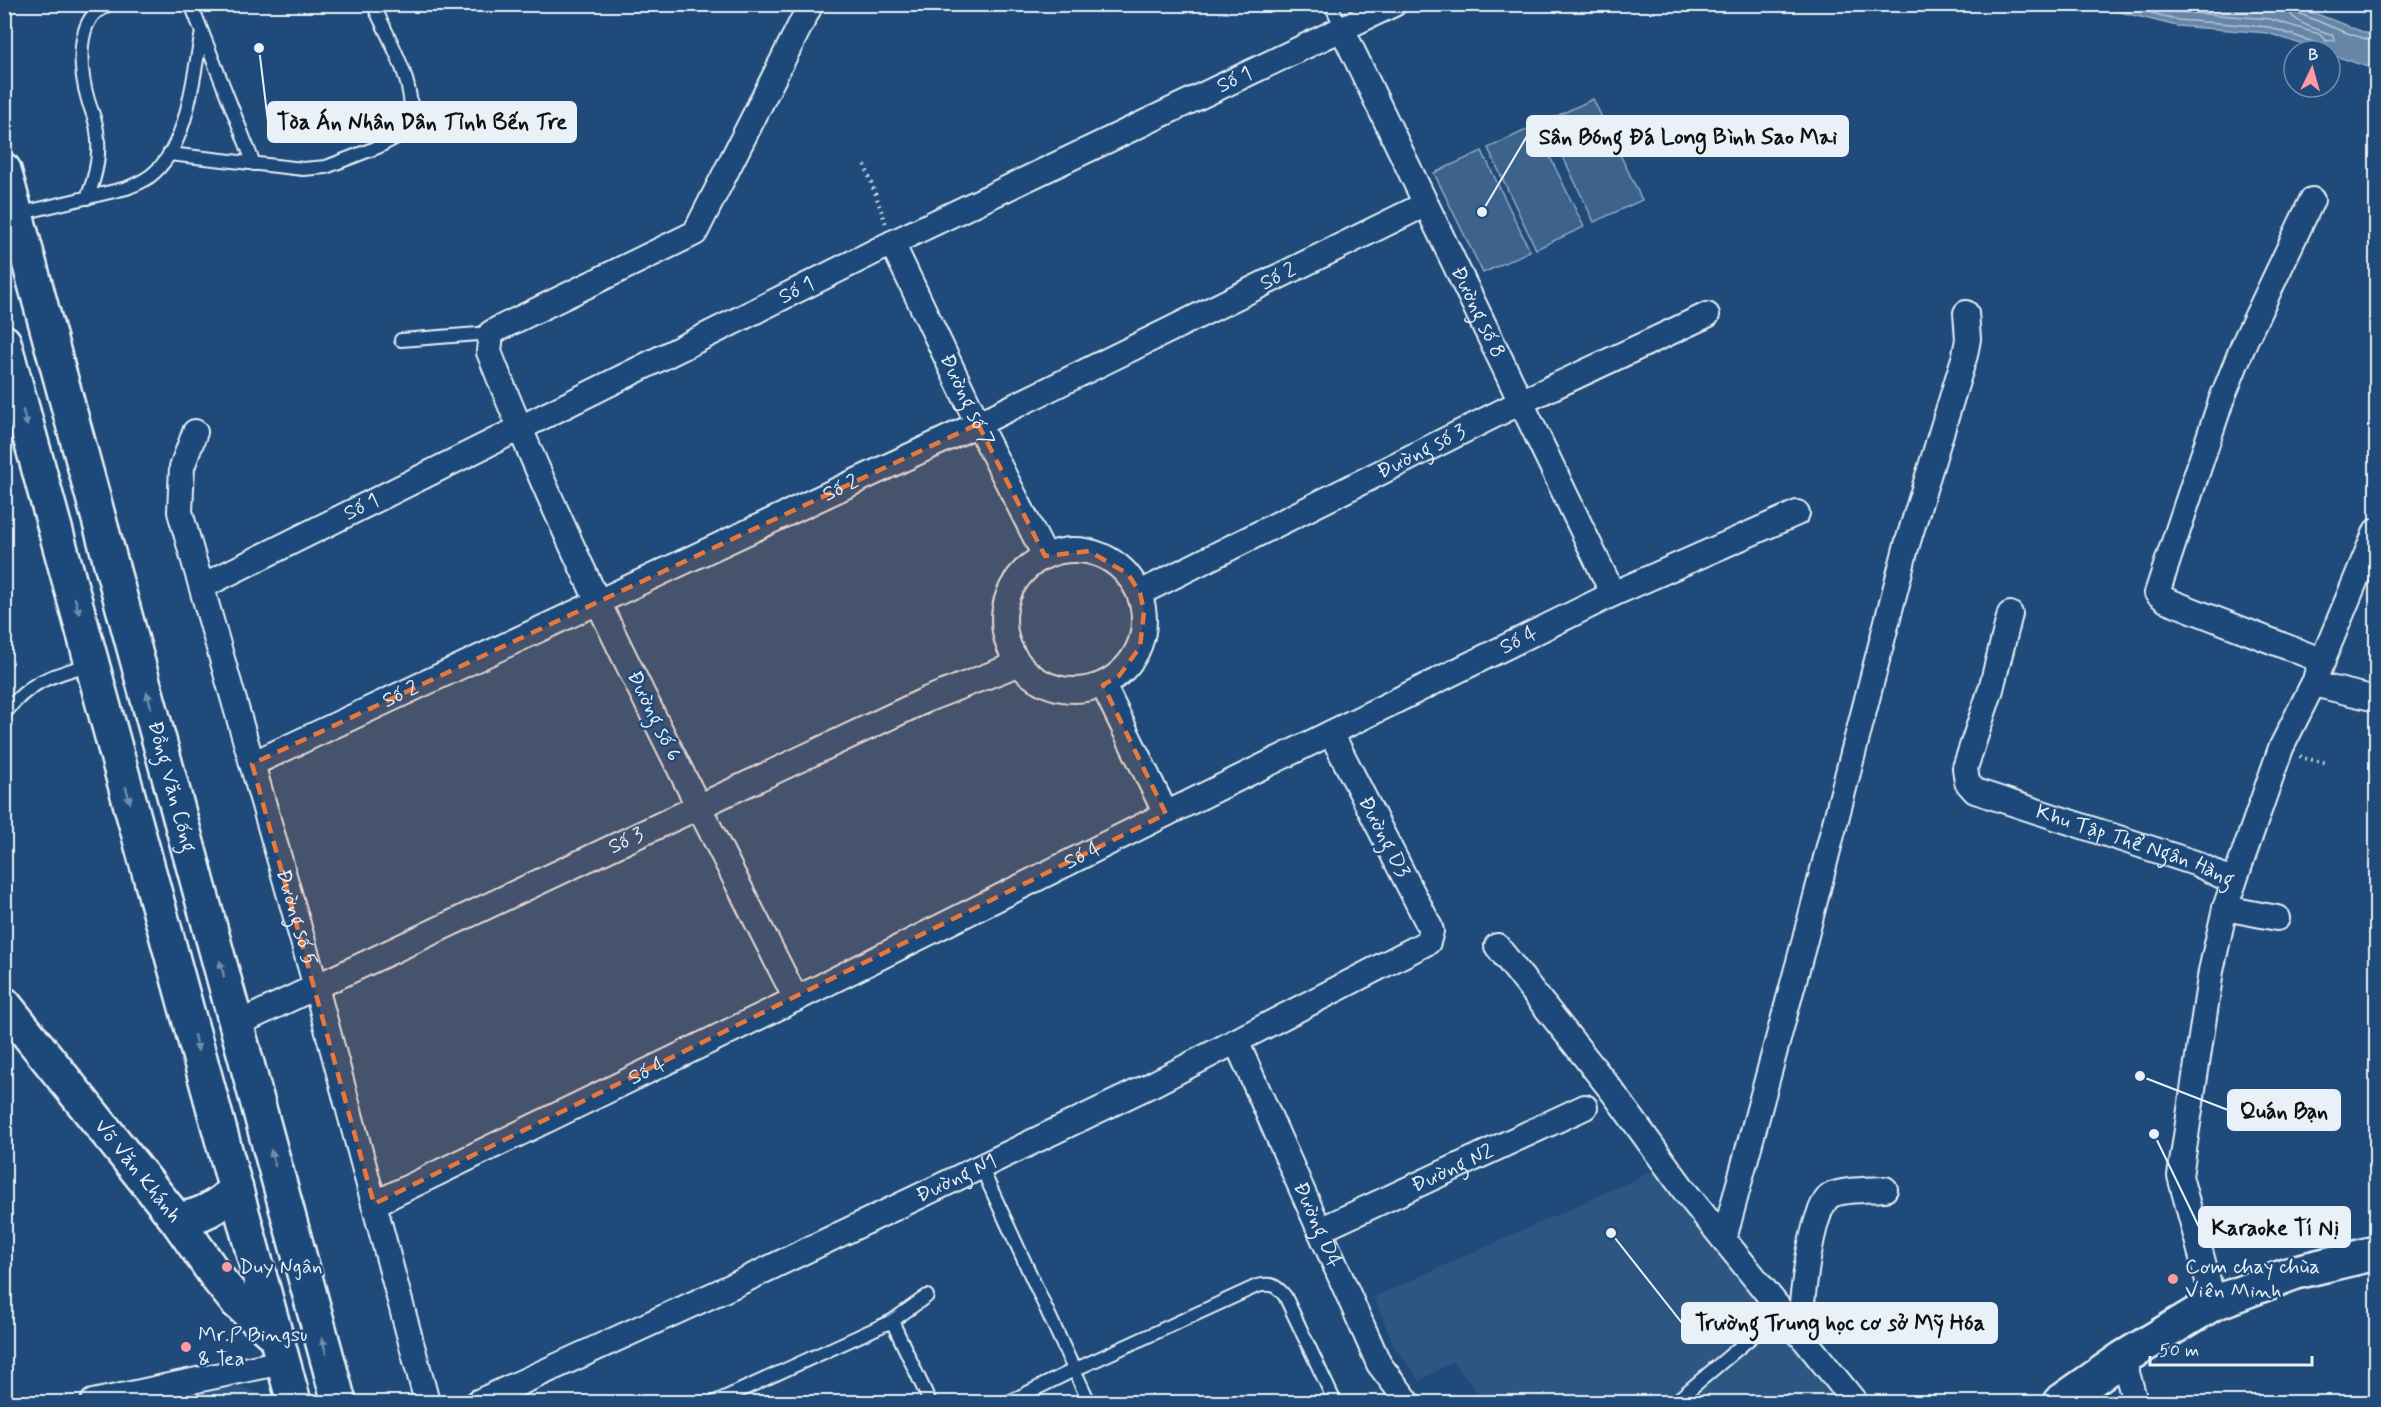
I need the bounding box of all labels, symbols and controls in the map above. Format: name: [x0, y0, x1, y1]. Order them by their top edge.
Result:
north arrow: [2282, 39, 2342, 99]
text: B: [2307, 45, 2319, 66]
street label: Số 1: [1212, 60, 1257, 100]
callout: Tòa Án Nhân Dân Tỉnh Bến Tre: [268, 102, 576, 142]
text: Tòa Án Nhân Dân Tỉnh Bến Tre: [277, 108, 567, 137]
callout: Sân Bóng Đá Long Bình Sao Mai: [1527, 116, 1848, 156]
text: Sân Bóng Đá Long Bình Sao Mai: [1539, 124, 1837, 156]
street label: Số 2: [1255, 256, 1301, 297]
street label: Đường số 8: [1444, 262, 1512, 363]
street label: Số 1: [774, 270, 819, 311]
street label: Đường số 7: [933, 349, 1001, 451]
one-way arrow: [21, 409, 31, 427]
street label: Đường số 3: [1372, 418, 1471, 486]
street label: Số 2: [818, 468, 863, 509]
street label: Số 1: [339, 487, 384, 528]
one-way arrow: [72, 597, 82, 616]
street label: Số 4: [1495, 619, 1542, 662]
street label: Đường số 6: [618, 666, 688, 767]
street label: Số 2: [378, 674, 423, 715]
one-way arrow: [144, 691, 153, 709]
street label: Đồng Văn Cống: [140, 718, 203, 856]
one-way arrow: [124, 786, 133, 804]
street label: Đường D3: [1350, 791, 1417, 884]
street label: Khu Tập Thể Ngân Hàng: [2032, 798, 2239, 896]
street label: Số 3: [604, 820, 649, 861]
street label: Số 4: [1059, 834, 1107, 877]
street label: Đường số 5: [269, 866, 323, 969]
one-way arrow: [217, 960, 227, 979]
one-way arrow: [192, 1035, 201, 1053]
street label: Số 4: [624, 1050, 671, 1092]
callout: Quán Bạn: [2228, 1090, 2340, 1130]
text: Quán Bạn: [2240, 1098, 2328, 1126]
street label: Võ Văn Khánh: [88, 1113, 188, 1229]
street label: Đường N2: [1407, 1137, 1498, 1200]
street label: Đường N1: [911, 1147, 1001, 1210]
one-way arrow: [268, 1149, 277, 1167]
street label: Đường D4: [1286, 1177, 1349, 1272]
callout: Karaoke Tí Nị: [2199, 1207, 2350, 1247]
text: Karaoke Tí Nị: [2212, 1215, 2338, 1243]
place label: Duy Ngân: [239, 1253, 322, 1281]
place label: Cơm chay chùa Viên Minh: [2185, 1253, 2320, 1305]
marker: Duy Ngân: [220, 1260, 234, 1274]
marker: Cơm chay chùa Viên Minh: [2166, 1272, 2180, 1286]
callout: Trường Trung học cơ sở Mỹ Hóa: [1682, 1303, 1997, 1343]
text: Trường Trung học cơ sở Mỹ Hóa: [1695, 1310, 1985, 1342]
place label: Mr.P Bingsu & Tea: [198, 1321, 308, 1373]
scale bar: [2150, 1329, 2312, 1367]
one-way arrow: [318, 1337, 328, 1355]
text: 50 m: [2159, 1339, 2199, 1363]
marker: Mr.P Bingsu & Tea: [179, 1340, 193, 1354]

